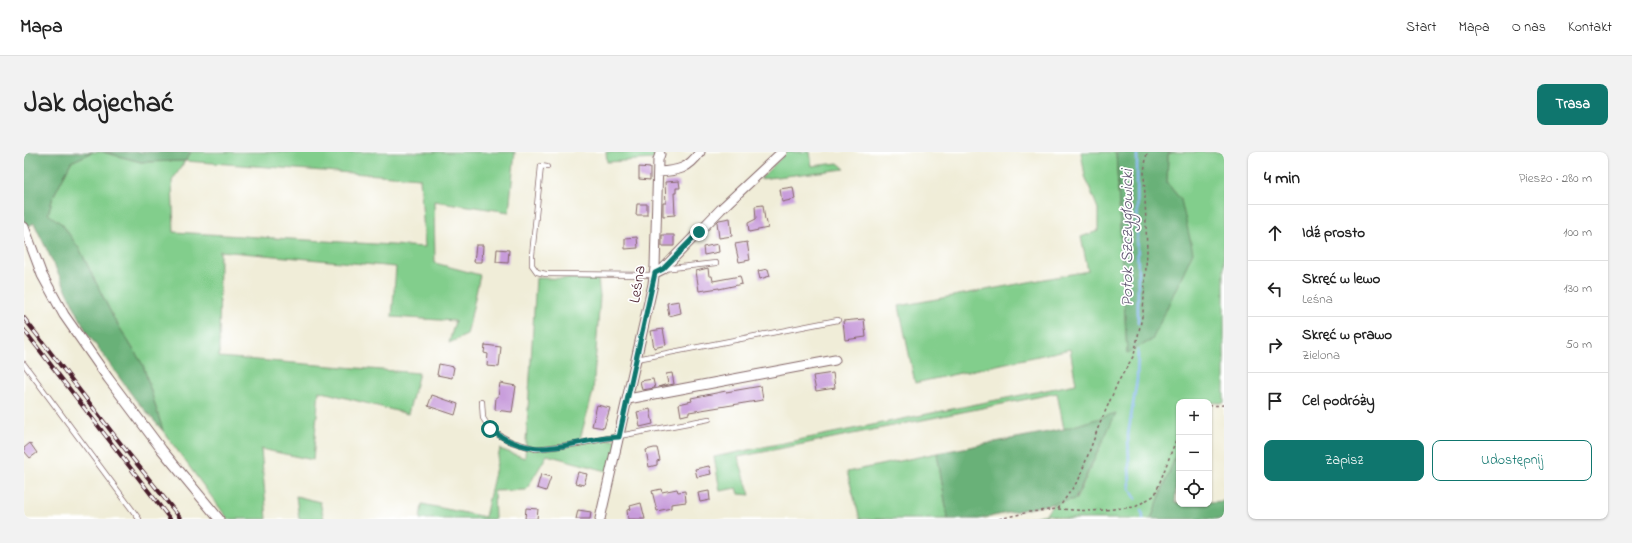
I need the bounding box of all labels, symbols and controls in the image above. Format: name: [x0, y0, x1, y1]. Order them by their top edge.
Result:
text: Mapa: [20, 14, 62, 41]
text: Start: [1406, 17, 1436, 38]
text: Mapa: [1458, 17, 1490, 38]
text: O nas: [1512, 17, 1546, 38]
text: Kontakt: [1568, 17, 1612, 38]
text: Jak dojechać: [24, 84, 173, 125]
button: Trasa: [1537, 84, 1608, 125]
text: 4 min: [1264, 166, 1300, 191]
water label: Potok Szczygłowicki: [1115, 167, 1141, 307]
text: Pieszo · 280 m: [1519, 169, 1592, 188]
icon: ahead: [1264, 222, 1286, 244]
text: Idź prosto: [1302, 222, 1365, 244]
route end: [690, 223, 708, 241]
text: 100 m: [1563, 223, 1592, 242]
street label: Leśna: [623, 264, 653, 305]
text: Skręć w lewo: [1302, 268, 1380, 290]
icon: left: [1264, 278, 1286, 300]
text: 130 m: [1564, 279, 1592, 298]
text: Leśna: [1302, 290, 1333, 309]
text: Skręć w prawo: [1302, 324, 1392, 346]
icon: right: [1264, 334, 1286, 356]
text: 50 m: [1566, 335, 1592, 354]
text: Zielona: [1302, 346, 1340, 365]
icon: arrive: [1264, 390, 1286, 412]
text: Cel podróży: [1302, 390, 1375, 412]
map controls: [1176, 399, 1212, 507]
button: +: [1176, 399, 1212, 435]
route start: [481, 420, 499, 438]
button: −: [1176, 435, 1212, 471]
button: Zapisz: [1264, 440, 1424, 481]
button: Udostępnij: [1432, 440, 1592, 481]
button: locate: [1176, 471, 1212, 507]

